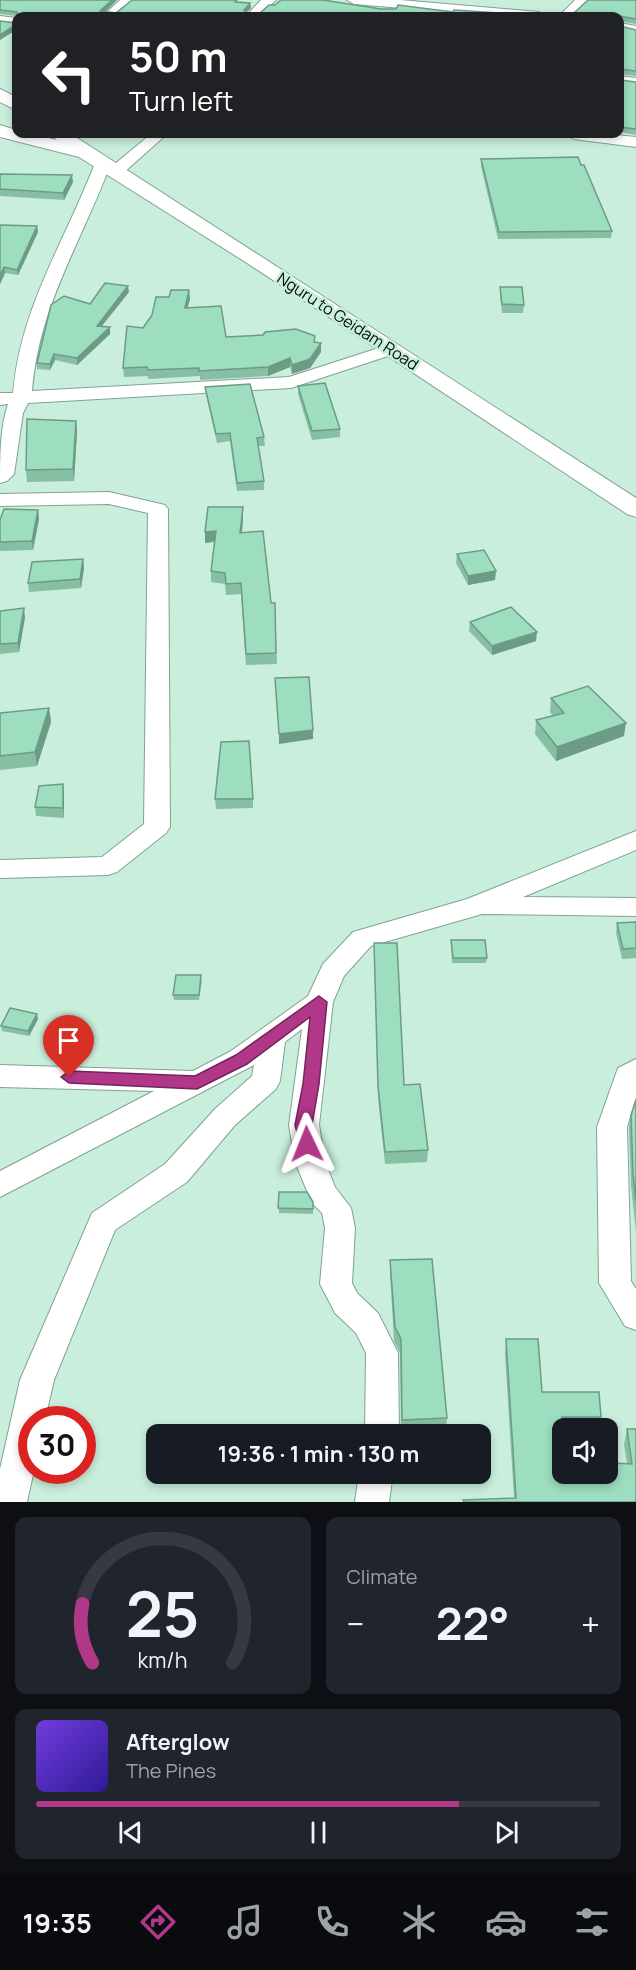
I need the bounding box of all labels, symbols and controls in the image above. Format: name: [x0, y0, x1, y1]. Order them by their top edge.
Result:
text: 50 m: [129, 27, 227, 85]
icon: left: [30, 36, 108, 114]
text: Turn left: [129, 82, 233, 119]
street label: Nguru to Geidam Road: [273, 267, 423, 375]
pin: [43, 1015, 94, 1077]
icon: arrive: [52, 1024, 85, 1057]
position arrow: [275, 1112, 339, 1176]
speed limit sign: 30: [18, 1406, 96, 1484]
map controls: [552, 1418, 618, 1484]
button: sound: [552, 1418, 618, 1484]
text: 19:36 · 1 min · 130 m: [218, 1439, 419, 1469]
text: Climate: [347, 1563, 418, 1590]
text: 25: [126, 1570, 200, 1656]
text: 22°: [436, 1592, 510, 1654]
text: −: [347, 1601, 364, 1646]
text: +: [581, 1601, 600, 1646]
text: km/h: [138, 1645, 188, 1674]
text: Afterglow: [126, 1727, 230, 1757]
text: The Pines: [126, 1757, 216, 1784]
icon: previous: [114, 1816, 147, 1849]
icon: pause: [302, 1816, 335, 1849]
icon: next: [490, 1816, 523, 1849]
icon: directions: [137, 1901, 179, 1943]
icon: music: [224, 1901, 266, 1943]
icon: phone: [311, 1901, 353, 1943]
icon: climate: [398, 1901, 440, 1943]
icon: car: [485, 1901, 527, 1943]
icon: filters: [571, 1901, 613, 1943]
text: 19:35: [22, 1904, 92, 1941]

